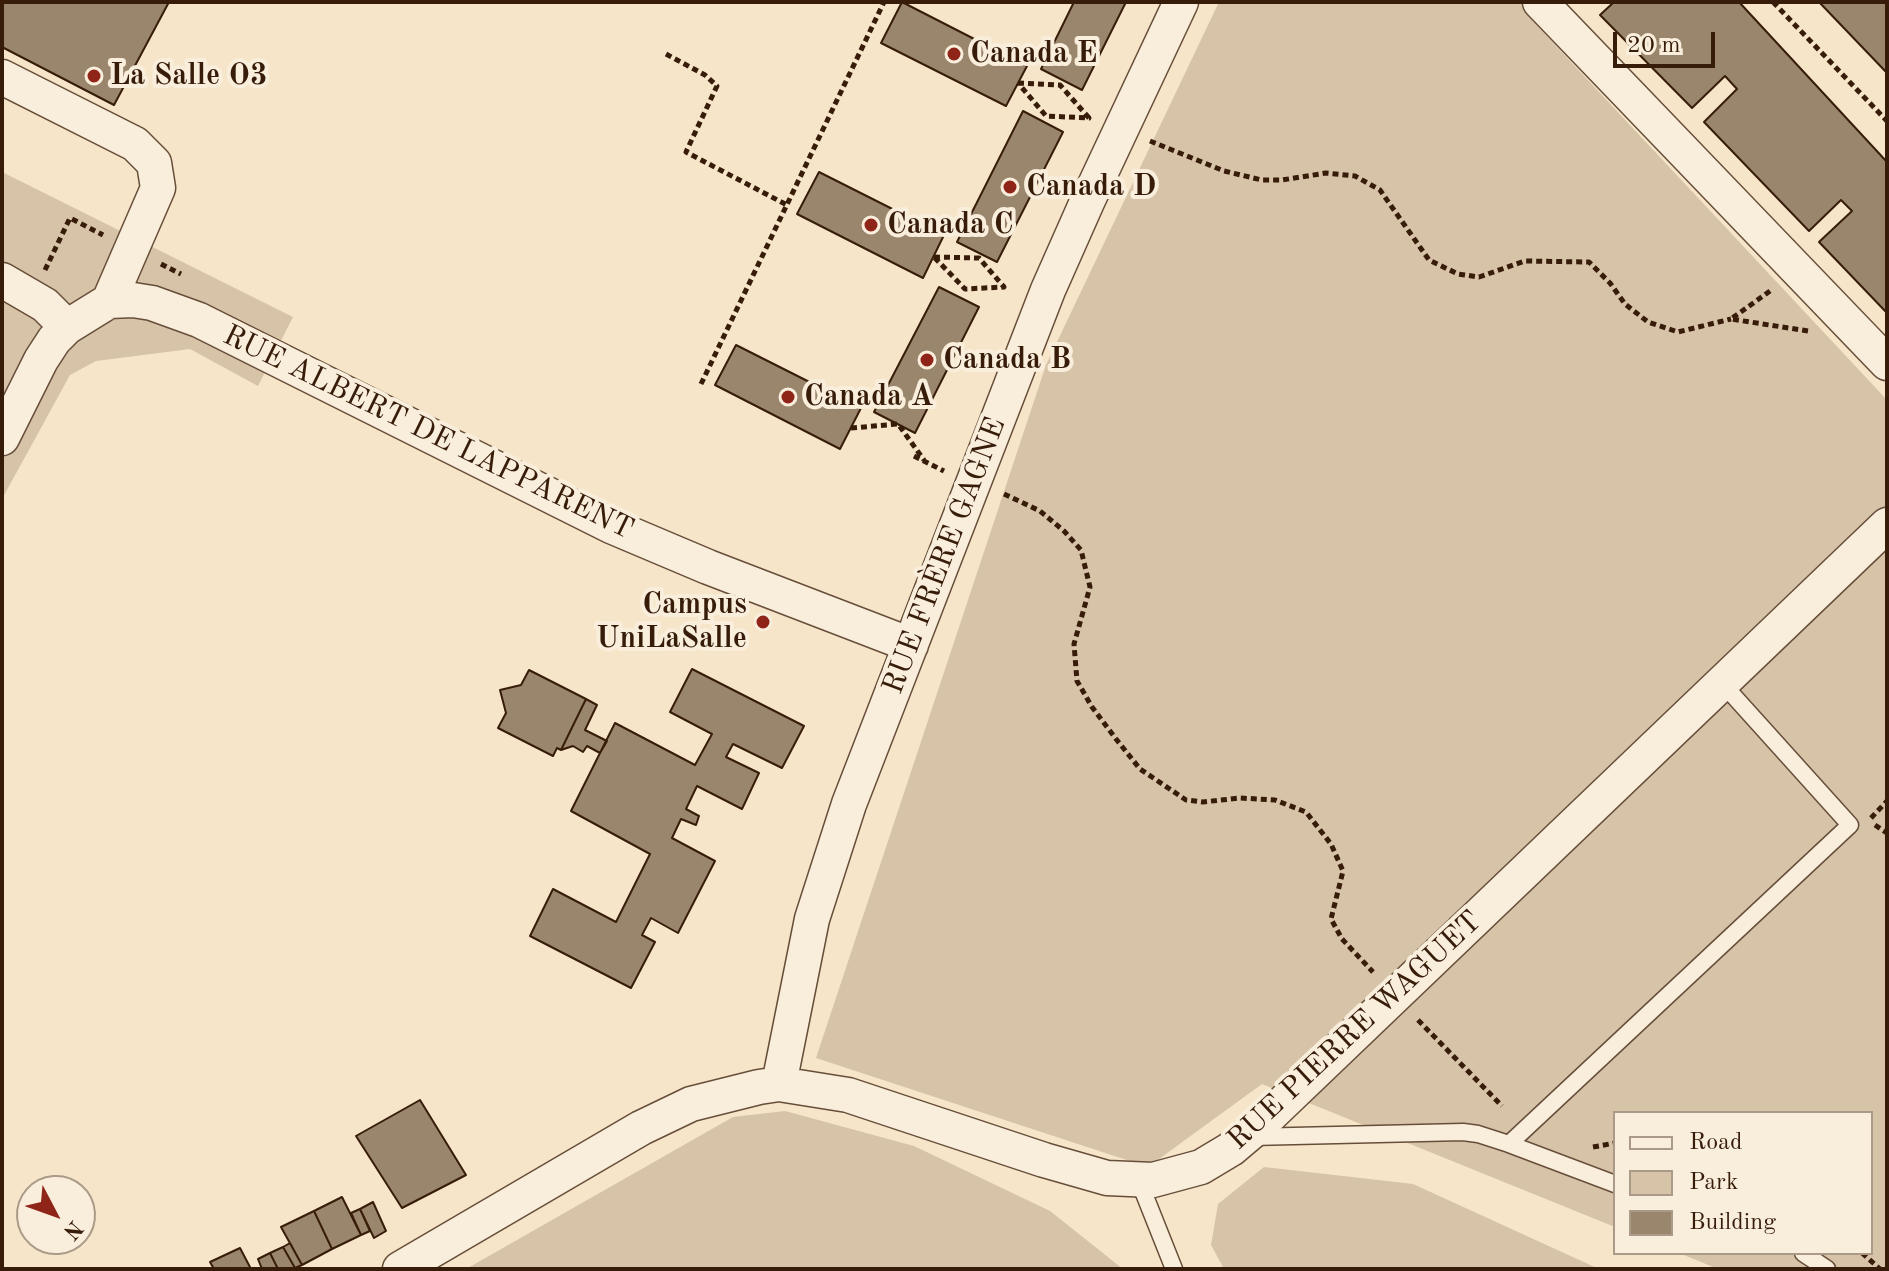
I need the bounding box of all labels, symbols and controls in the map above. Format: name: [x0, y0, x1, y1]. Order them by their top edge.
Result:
scale bar: [1617, 16, 1719, 66]
text: 20 m: [1627, 34, 1681, 58]
place label: Canada E: [970, 36, 1097, 72]
marker: Canada E: [945, 45, 963, 63]
place label: La Salle O3: [110, 58, 267, 94]
marker: La Salle O3: [85, 67, 103, 85]
place label: Canada D: [1026, 169, 1156, 205]
marker: Canada D: [1001, 178, 1019, 196]
place label: Canada C: [887, 207, 1014, 243]
marker: Canada C: [862, 216, 880, 234]
street label: RUE ALBERT DE LAPPARENT: [217, 318, 639, 548]
place label: Canada B: [943, 342, 1071, 378]
marker: Canada B: [918, 351, 936, 369]
place label: Canada A: [804, 379, 933, 415]
marker: Canada A: [779, 388, 797, 406]
street label: RUE FRÈRE GAGNE: [876, 413, 1014, 699]
place label: Campus UniLaSalle: [596, 587, 747, 658]
marker: Campus UniLaSalle: [754, 613, 772, 631]
street label: RUE PIERRE WAGUET: [1221, 904, 1489, 1158]
legend: [1613, 1111, 1873, 1255]
text: Road: [1689, 1131, 1742, 1155]
text: Park: [1689, 1171, 1738, 1195]
north arrow: [16, 1175, 96, 1255]
text: Building: [1689, 1211, 1776, 1235]
text: N: [59, 1216, 86, 1243]

